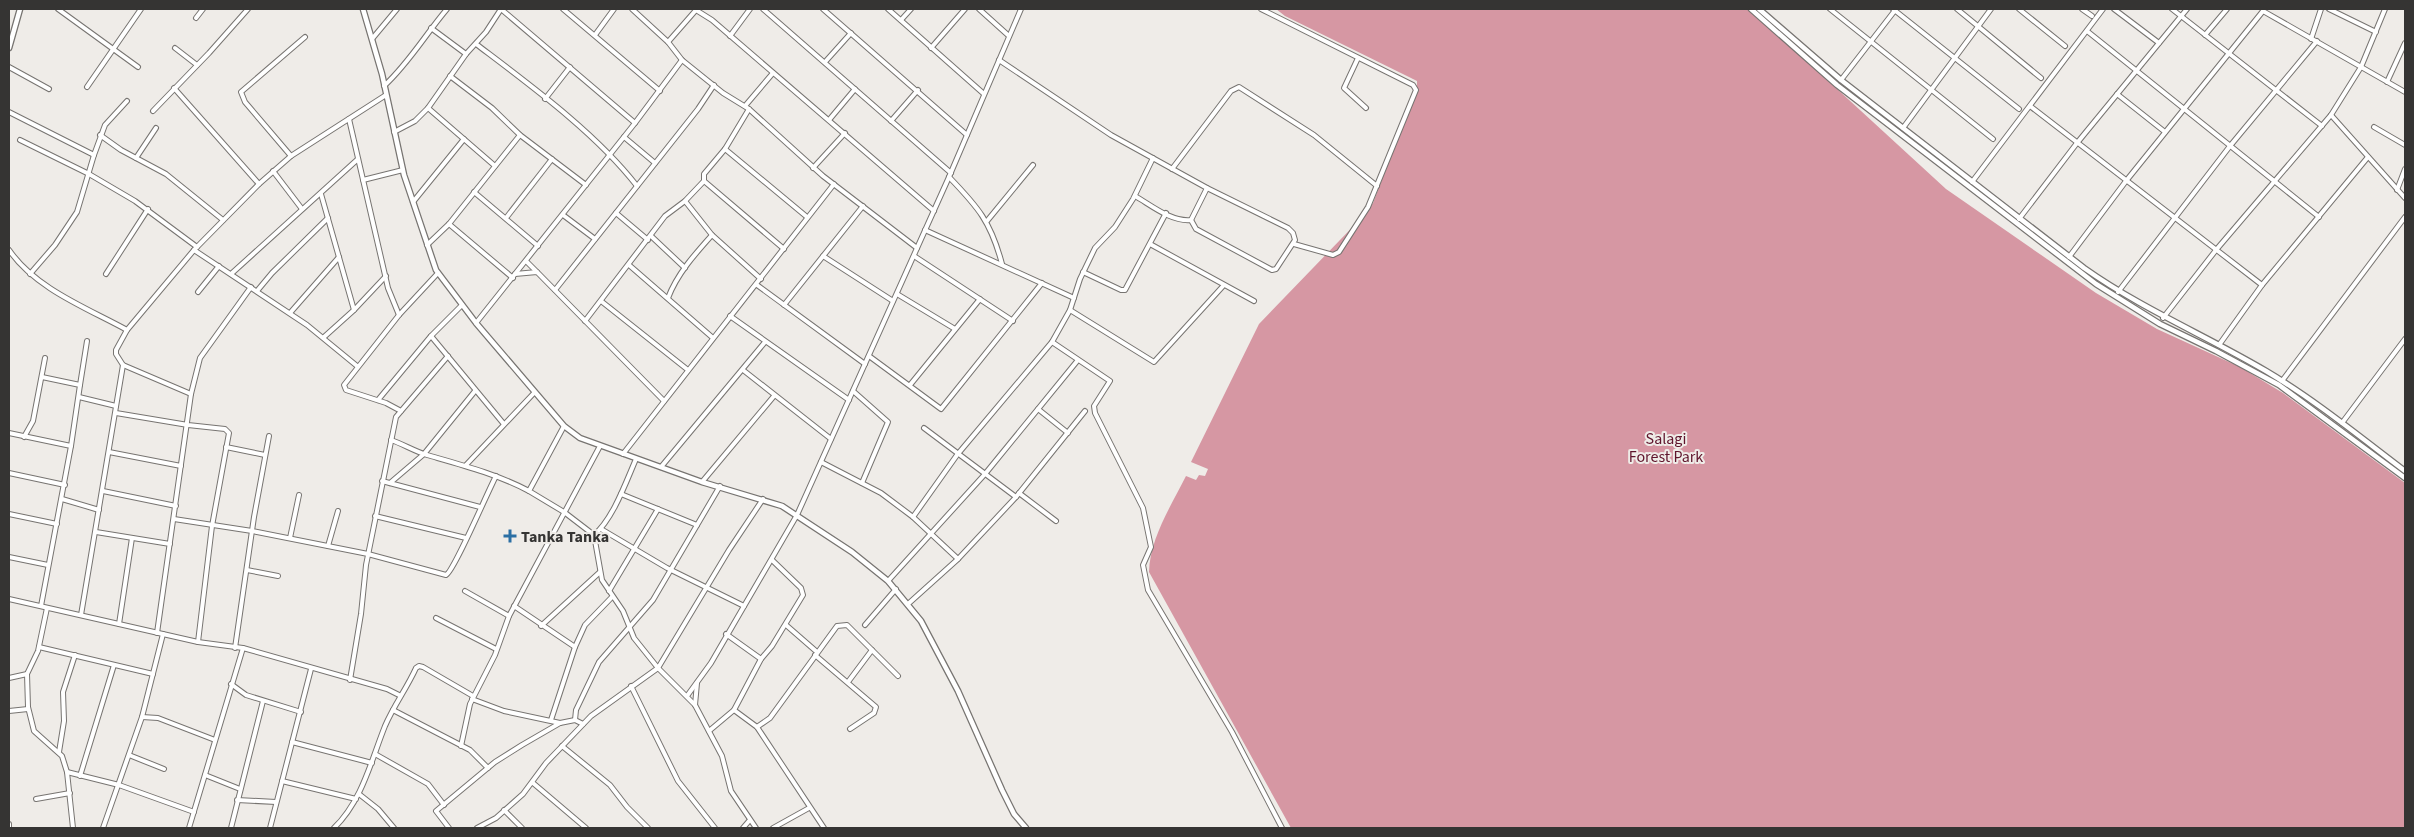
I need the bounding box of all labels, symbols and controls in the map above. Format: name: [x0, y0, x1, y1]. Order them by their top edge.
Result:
park label: Salagi Forest Park: [1629, 428, 1703, 468]
place label: Tanka Tanka: [521, 526, 609, 548]
marker: Tanka Tanka: [503, 529, 517, 543]

